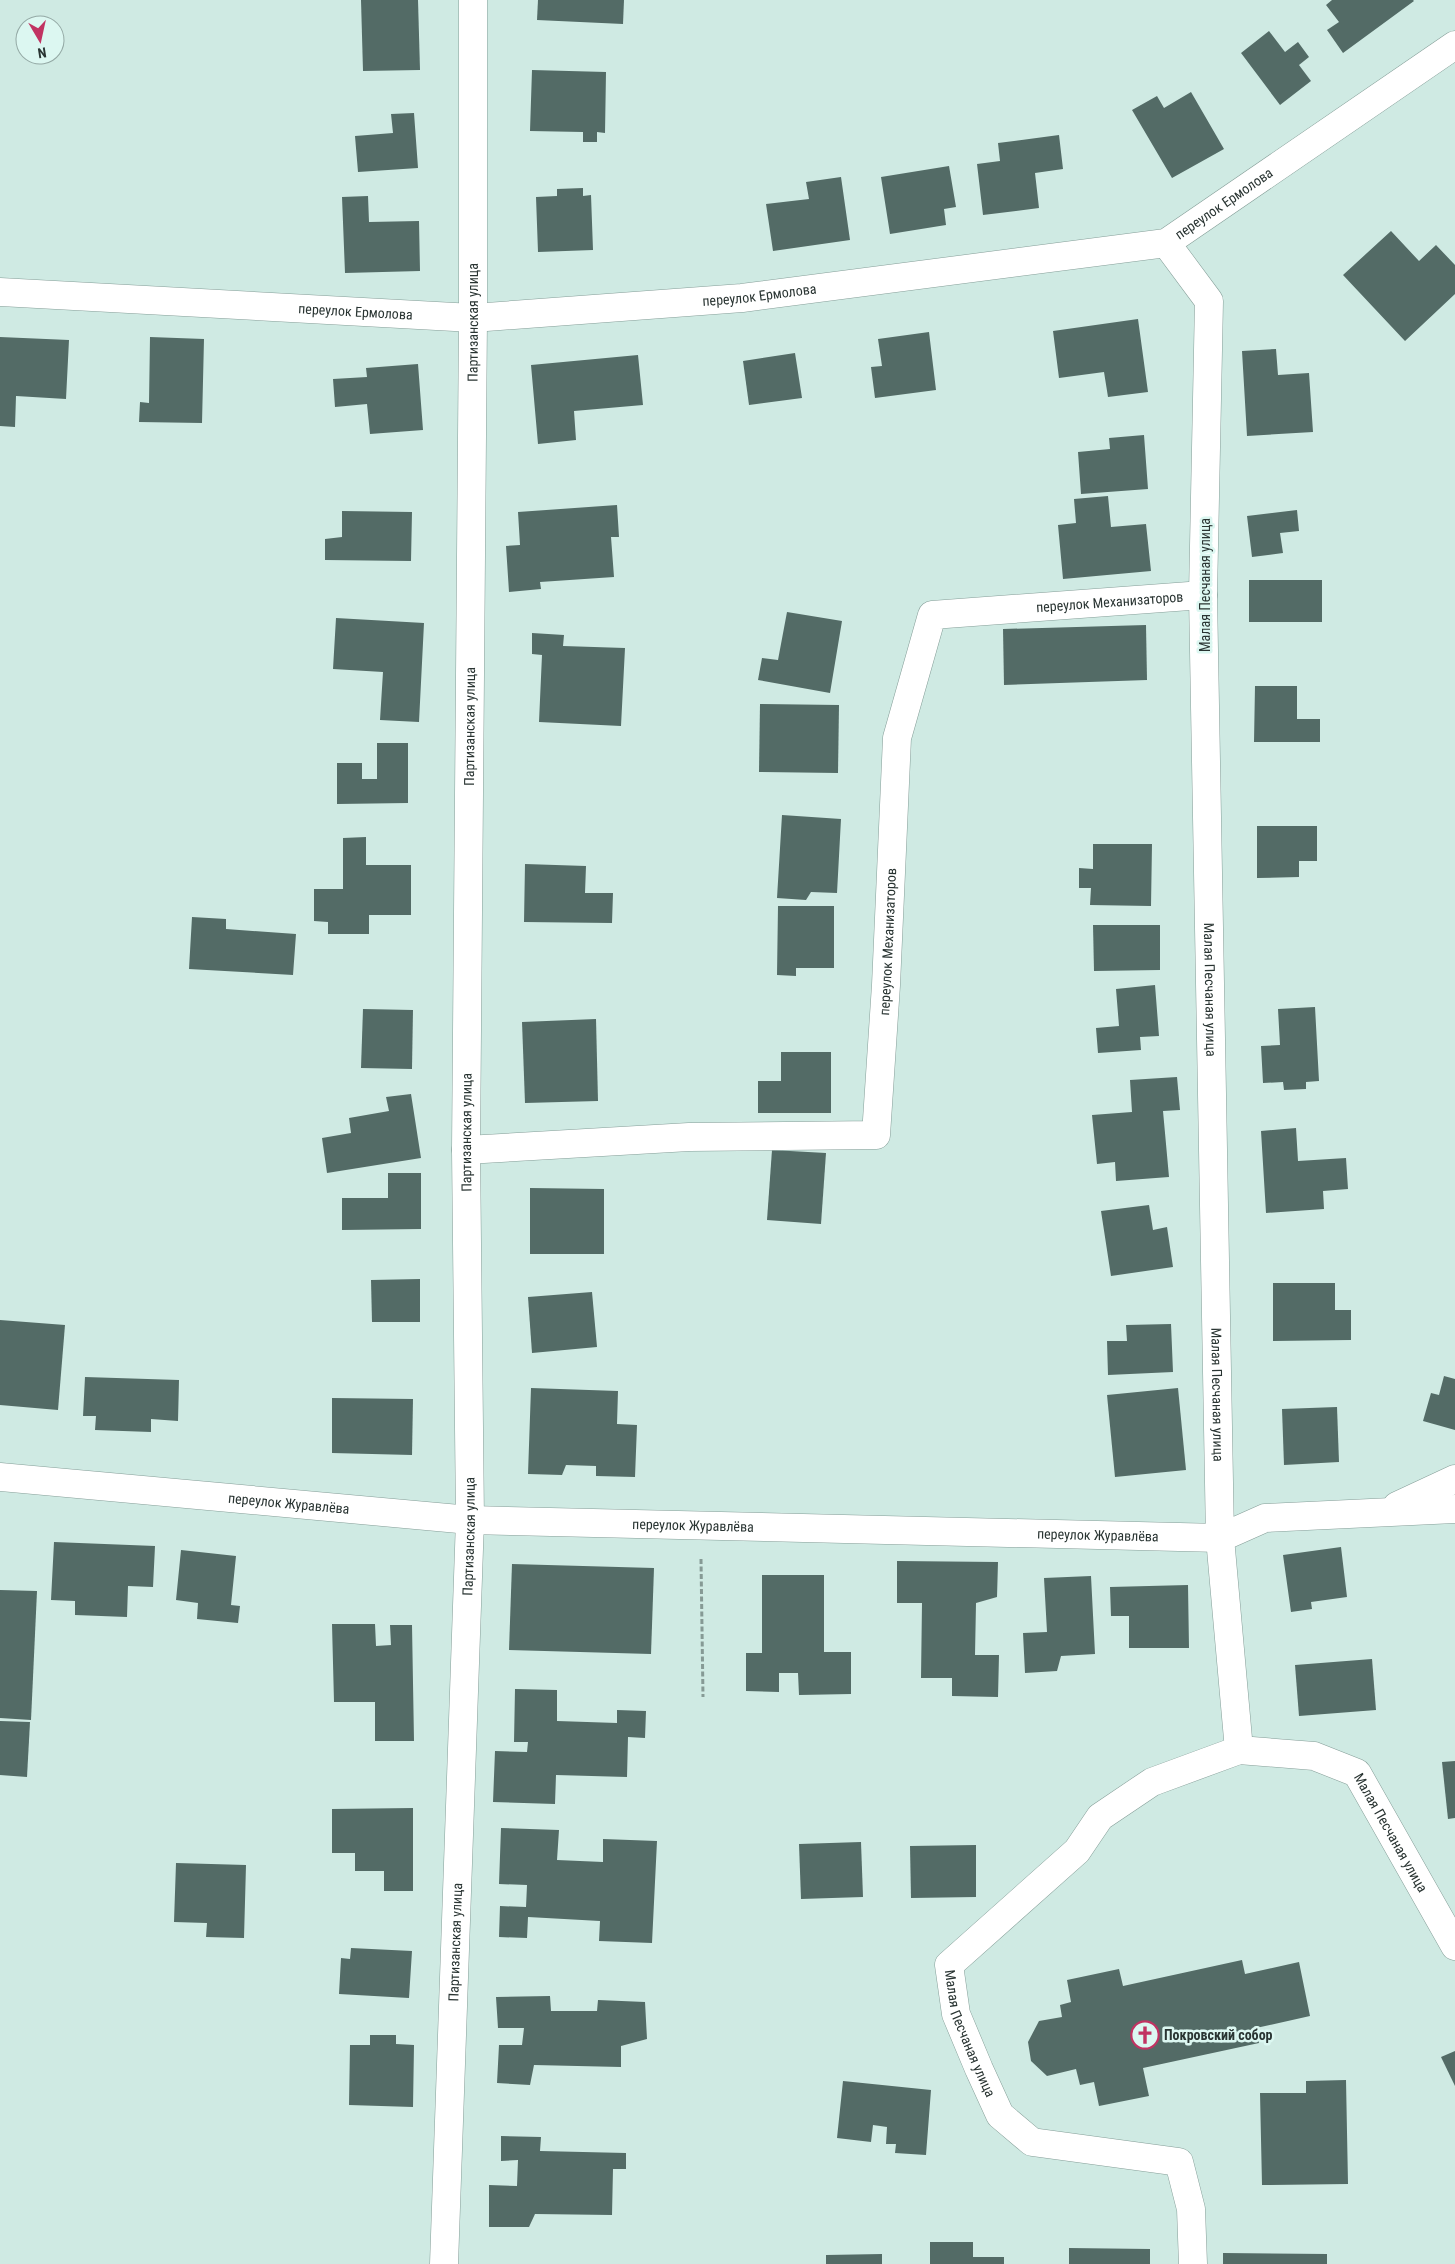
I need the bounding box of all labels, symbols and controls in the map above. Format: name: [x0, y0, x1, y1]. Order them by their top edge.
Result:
north arrow: [15, 15, 65, 65]
text: N: [37, 44, 48, 61]
street label: переулок Ермолова: [1172, 164, 1276, 242]
street label: Партизанская улица: [464, 263, 481, 382]
street label: переулок Ермолова: [702, 280, 817, 309]
street label: переулок Ермолова: [298, 300, 413, 323]
street label: Малая Песчаная улица: [1197, 518, 1213, 652]
street label: переулок Механизаторов: [1035, 588, 1184, 615]
street label: Партизанская улица: [461, 667, 478, 786]
street label: переулок Механизаторов: [876, 868, 899, 1016]
street label: Малая Песчаная улица: [1201, 922, 1219, 1057]
street label: Партизанская улица: [458, 1073, 475, 1192]
street label: Малая Песчаная улица: [1208, 1327, 1227, 1462]
street label: Партизанская улица: [459, 1477, 478, 1596]
street label: переулок Журавлёва: [227, 1490, 350, 1517]
street label: переулок Журавлёва: [632, 1516, 754, 1535]
street label: переулок Журавлёва: [1037, 1526, 1159, 1545]
street label: Малая Песчаная улица: [1351, 1770, 1431, 1895]
street label: Партизанская улица: [445, 1883, 465, 2002]
street label: Малая Песчаная улица: [942, 1969, 999, 2099]
church icon: Покровский собор: [1130, 2020, 1160, 2050]
place label: Покровский собор: [1164, 2027, 1273, 2043]

